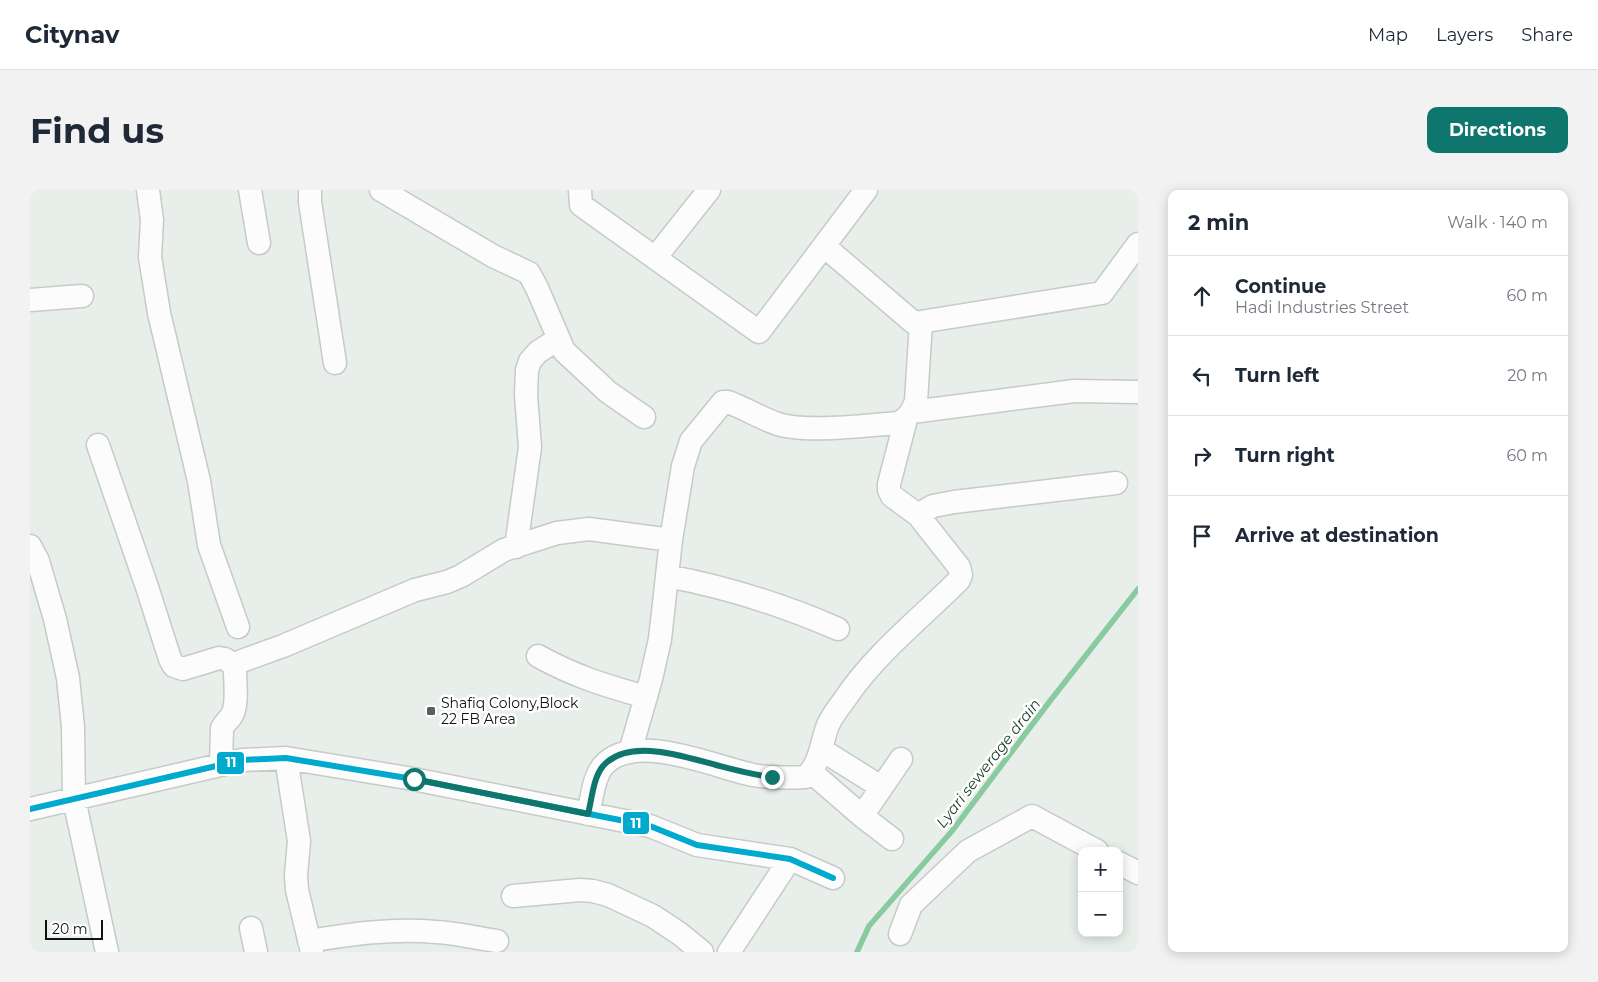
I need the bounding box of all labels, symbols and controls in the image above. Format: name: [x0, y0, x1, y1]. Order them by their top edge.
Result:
text: Citynav: [25, 20, 119, 49]
text: Map: [1368, 24, 1408, 46]
text: Layers: [1436, 24, 1493, 46]
text: Share: [1521, 24, 1573, 46]
button: Directions: [1427, 107, 1568, 153]
text: Find us: [30, 109, 164, 152]
text: 2 min: [1188, 210, 1249, 235]
text: Walk · 140 m: [1447, 213, 1548, 232]
text: Continue: [1235, 275, 1326, 298]
icon: ahead: [1188, 282, 1216, 310]
text: 60 m: [1506, 286, 1548, 305]
text: Hadi Industries Street: [1235, 298, 1409, 317]
icon: left: [1188, 362, 1216, 390]
text: Turn left: [1235, 364, 1320, 387]
text: 20 m: [1507, 366, 1548, 385]
icon: right: [1188, 442, 1216, 470]
text: Turn right: [1235, 444, 1335, 467]
text: 60 m: [1506, 446, 1548, 465]
icon: arrive: [1188, 522, 1216, 550]
text: Arrive at destination: [1235, 524, 1439, 547]
place label: Shafiq Colony,Block 22 FB Area: [441, 694, 579, 728]
water label: Lyari sewerage drain: [932, 695, 1044, 831]
marker: Shafiq Colony,Block 22 FB Area: [425, 705, 437, 717]
line badge: 11: [216, 751, 245, 775]
text: 11: [226, 753, 236, 771]
route end: [761, 766, 784, 789]
route start: [403, 768, 426, 791]
line badge: 11: [622, 811, 650, 835]
text: 11: [631, 814, 641, 832]
map controls: [1078, 847, 1123, 937]
button: +: [1078, 847, 1123, 892]
button: −: [1078, 892, 1123, 937]
scale bar: [45, 917, 102, 940]
text: 20 m: [52, 920, 88, 938]

